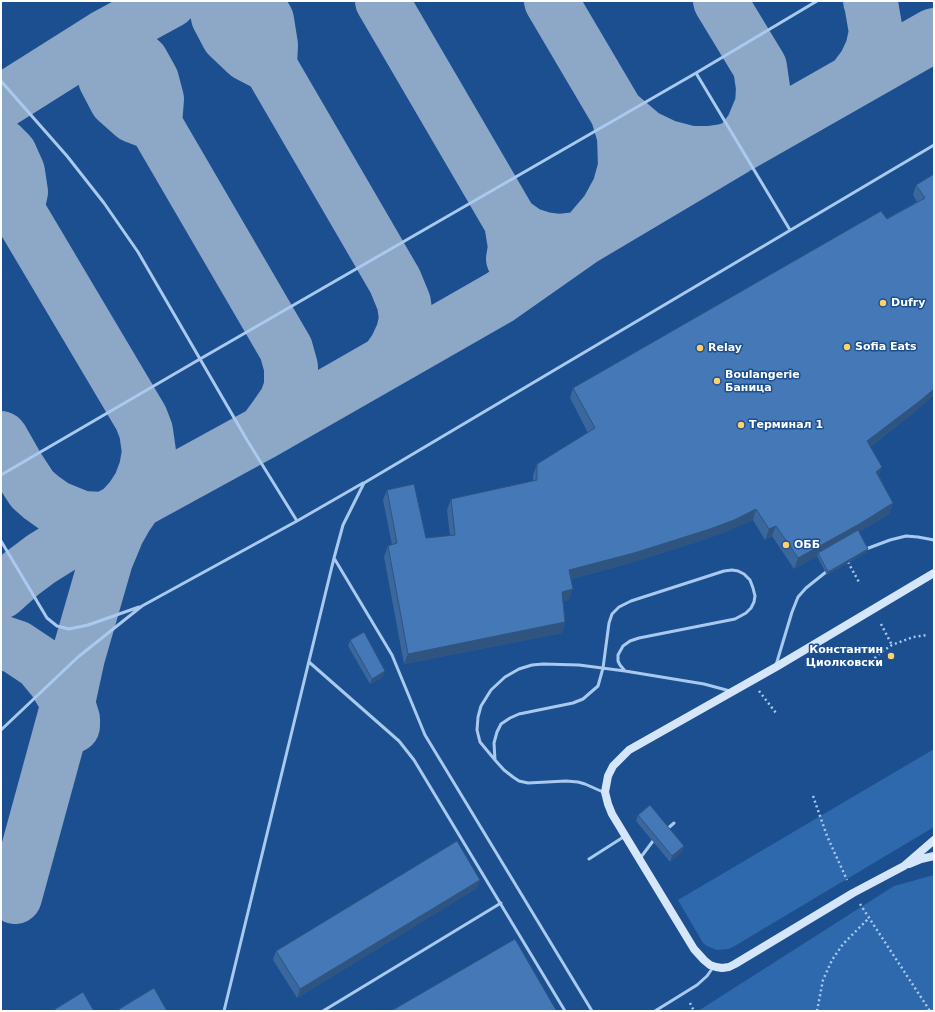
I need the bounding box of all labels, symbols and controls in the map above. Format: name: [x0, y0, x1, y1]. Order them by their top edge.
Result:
place label: Dufry: [891, 296, 925, 310]
marker: Dufry: [878, 298, 888, 308]
place label: Sofia Eats: [855, 340, 917, 354]
place label: Relay: [708, 341, 742, 355]
marker: Sofia Eats: [842, 342, 852, 352]
marker: Relay: [695, 343, 705, 353]
place label: Boulangerie Баница: [725, 368, 800, 394]
marker: Boulangerie Баница: [712, 376, 722, 386]
place label: Терминал 1: [749, 418, 823, 432]
marker: Терминал 1: [736, 420, 746, 430]
place label: ОББ: [794, 538, 820, 552]
marker: ОББ: [781, 540, 791, 550]
place label: Константин Циолковски: [806, 643, 883, 669]
marker: Константин Циолковски: [886, 651, 896, 661]

